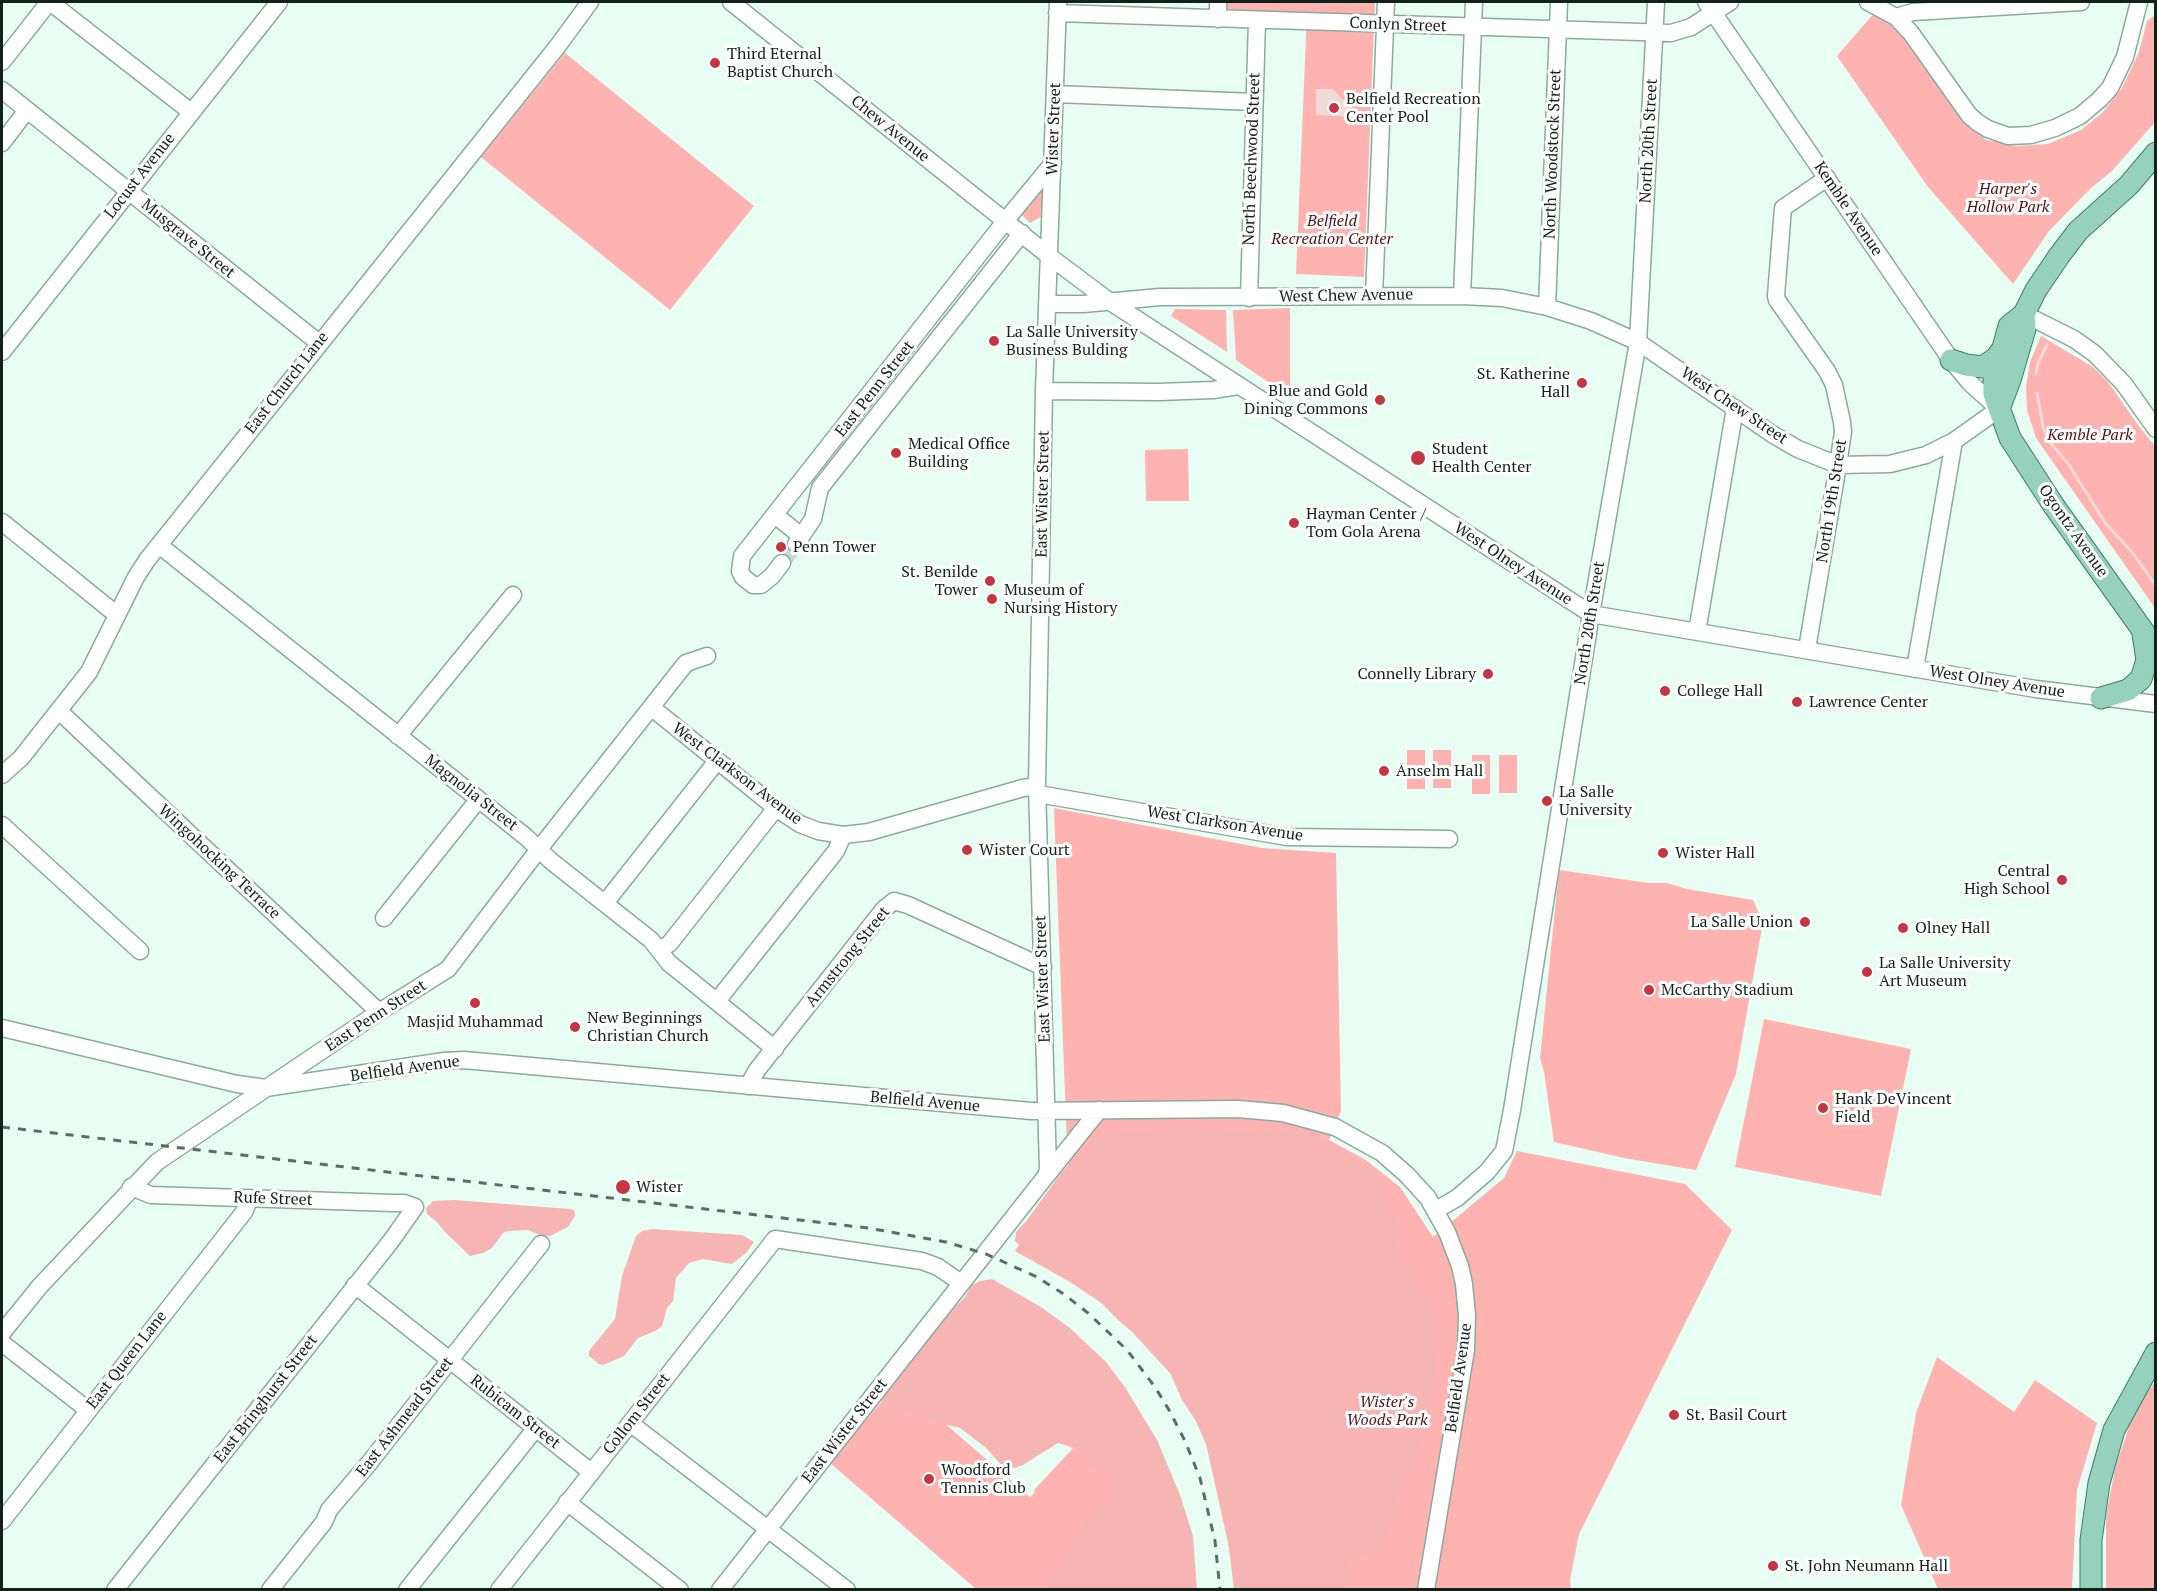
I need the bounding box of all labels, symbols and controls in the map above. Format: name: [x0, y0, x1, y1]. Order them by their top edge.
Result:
street label: Conlyn Street: [1349, 14, 1447, 36]
place label: Third Eternal Baptist Church: [727, 44, 833, 82]
marker: Third Eternal Baptist Church: [708, 56, 722, 70]
street label: North Woodstock Street: [1540, 69, 1566, 239]
street label: North Beechwood Street: [1239, 72, 1265, 246]
street label: North 20th Street: [1636, 78, 1662, 204]
street label: Wister Street: [1043, 82, 1065, 176]
place label: Belfield Recreation Center Pool: [1346, 89, 1481, 127]
street label: Chew Avenue: [847, 91, 933, 167]
marker: Belfield Recreation Center Pool: [1327, 101, 1341, 115]
street label: Locust Avenue: [101, 129, 179, 223]
street label: Kemble Avenue: [1809, 158, 1887, 260]
park label: Harper's Hollow Park: [1966, 179, 2050, 217]
street label: Musgrave Street: [137, 195, 239, 283]
park label: Belfield Recreation Center: [1271, 211, 1393, 249]
street label: West Chew Avenue: [1279, 285, 1413, 307]
place label: La Salle University Business Bulding: [1006, 322, 1138, 360]
street label: East Church Lane: [241, 328, 333, 438]
marker: La Salle University Business Bulding: [987, 334, 1001, 348]
street label: East Penn Street: [831, 337, 919, 441]
street label: West Chew Street: [1677, 363, 1791, 449]
place label: St. Katherine Hall: [1477, 364, 1570, 402]
marker: St. Katherine Hall: [1575, 376, 1589, 390]
place label: Blue and Gold Dining Commons: [1244, 381, 1368, 419]
marker: Blue and Gold Dining Commons: [1373, 393, 1387, 407]
park label: Kemble Park: [2047, 425, 2133, 445]
street label: East Wister Street: [1032, 430, 1054, 558]
place label: Medical Office Building: [908, 434, 1010, 472]
street label: North 19th Street: [1813, 438, 1851, 564]
place label: Student Health Center: [1432, 439, 1531, 477]
marker: Medical Office Building: [889, 446, 903, 460]
marker: Student Health Center: [1409, 449, 1427, 467]
street label: Ogontz Avenue: [2034, 481, 2112, 581]
place label: Hayman Center / Tom Gola Arena: [1306, 504, 1426, 542]
marker: Hayman Center / Tom Gola Arena: [1287, 516, 1301, 530]
street label: West Olney Avenue: [1450, 519, 1576, 609]
place label: Penn Tower: [793, 537, 876, 557]
marker: Penn Tower: [774, 540, 788, 554]
street label: North 20th Street: [1571, 560, 1609, 686]
place label: St. Benilde Tower: [901, 562, 978, 600]
marker: St. Benilde Tower: [983, 574, 997, 588]
place label: Museum of Nursing History: [1004, 580, 1117, 618]
marker: Museum of Nursing History: [985, 592, 999, 606]
street label: West Olney Avenue: [1928, 662, 2066, 702]
place label: Connelly Library: [1358, 664, 1476, 684]
marker: Connelly Library: [1481, 667, 1495, 681]
place label: College Hall: [1677, 681, 1763, 701]
marker: College Hall: [1658, 684, 1672, 698]
place label: Lawrence Center: [1809, 692, 1928, 712]
marker: Lawrence Center: [1790, 695, 1804, 709]
street label: West Clarkson Avenue: [668, 719, 806, 829]
street label: Magnolia Street: [421, 751, 521, 835]
place label: Anselm Hall: [1396, 761, 1483, 781]
marker: Anselm Hall: [1377, 764, 1391, 778]
place label: La Salle University: [1559, 782, 1632, 820]
marker: La Salle University: [1540, 794, 1554, 808]
street label: Wingohocking Terrace: [154, 801, 284, 923]
street label: West Clarkson Avenue: [1146, 802, 1304, 846]
place label: Wister Court: [979, 840, 1070, 860]
marker: Wister Court: [960, 843, 974, 857]
place label: Wister Hall: [1675, 843, 1755, 863]
marker: Wister Hall: [1656, 846, 1670, 860]
place label: Central High School: [1964, 861, 2050, 899]
marker: Central High School: [2055, 873, 2069, 887]
street label: Armstrong Street: [802, 903, 894, 1011]
place label: La Salle Union: [1691, 912, 1793, 932]
street label: East Wister Street: [1031, 915, 1055, 1043]
marker: La Salle Union: [1798, 915, 1812, 929]
place label: Olney Hall: [1915, 918, 1990, 938]
marker: Olney Hall: [1896, 921, 1910, 935]
place label: La Salle University Art Museum: [1879, 953, 2011, 991]
marker: La Salle University Art Museum: [1860, 965, 1874, 979]
street label: East Penn Street: [322, 976, 430, 1056]
place label: McCarthy Stadium: [1661, 980, 1793, 1000]
marker: McCarthy Stadium: [1642, 983, 1656, 997]
marker: Masjid Muhammad: [468, 996, 482, 1010]
place label: New Beginnings Christian Church: [587, 1008, 709, 1046]
place label: Masjid Muhammad: [407, 1012, 543, 1032]
marker: New Beginnings Christian Church: [568, 1020, 582, 1034]
street label: Belfield Avenue: [349, 1052, 461, 1086]
street label: Belfield Avenue: [869, 1088, 981, 1116]
place label: Hank DeVincent Field: [1835, 1089, 1952, 1127]
marker: Hank DeVincent Field: [1816, 1101, 1830, 1115]
place label: Wister: [636, 1177, 683, 1197]
marker: Wister: [614, 1178, 632, 1196]
street label: Rufe Street: [233, 1188, 313, 1210]
street label: East Queen Lane: [83, 1307, 171, 1413]
street label: Belfield Avenue: [1442, 1322, 1476, 1434]
street label: East Bringhurst Street: [210, 1331, 322, 1467]
street label: East Ashmead Street: [352, 1353, 458, 1481]
street label: Collom Street: [599, 1370, 675, 1458]
street label: Rubicam Street: [466, 1371, 564, 1453]
street label: East Wister Street: [798, 1375, 892, 1487]
park label: Wister's Woods Park: [1346, 1392, 1428, 1430]
place label: St. Basil Court: [1686, 1405, 1787, 1425]
marker: St. Basil Court: [1667, 1408, 1681, 1422]
place label: Woodford Tennis Club: [941, 1460, 1026, 1498]
marker: Woodford Tennis Club: [922, 1472, 936, 1486]
place label: St. John Neumann Hall: [1785, 1556, 1948, 1576]
marker: St. John Neumann Hall: [1766, 1559, 1780, 1573]

